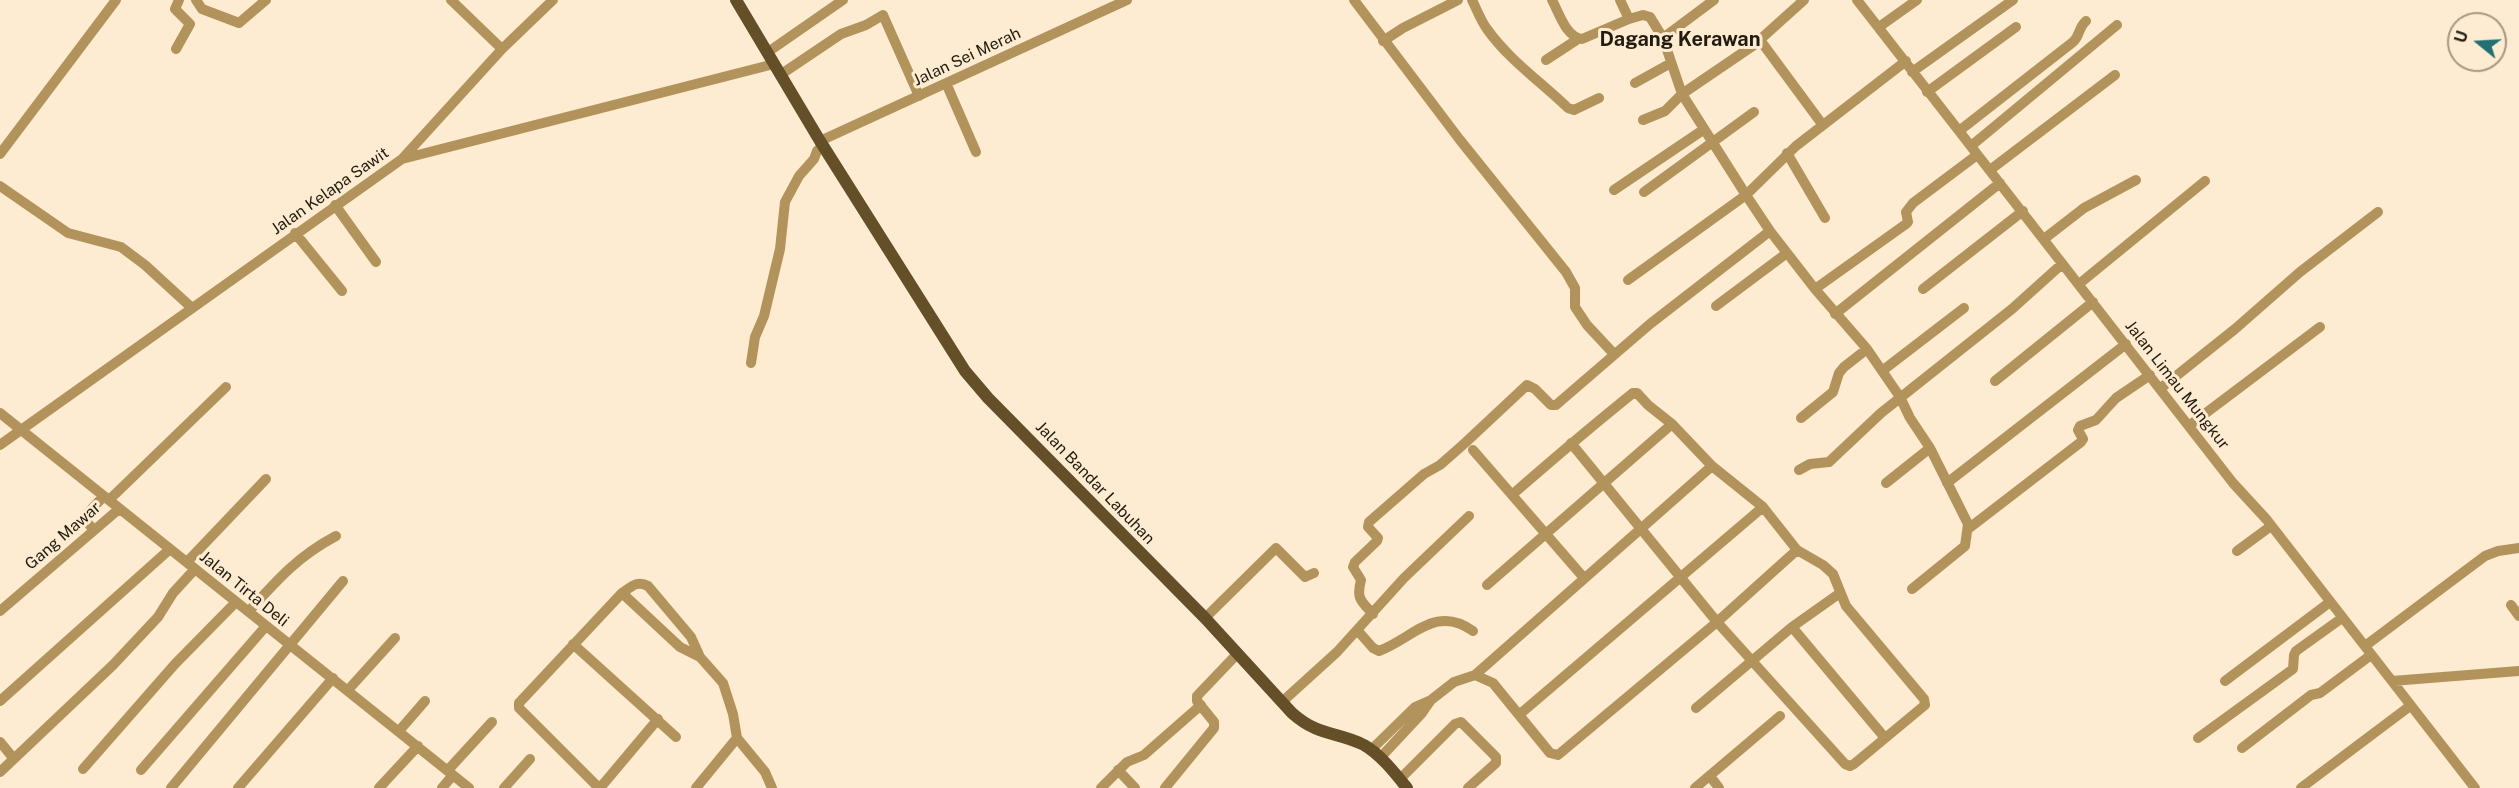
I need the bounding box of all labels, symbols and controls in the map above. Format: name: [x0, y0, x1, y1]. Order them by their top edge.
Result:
north arrow: [2447, 12, 2507, 72]
street label: Jalan Sei Merah: [910, 24, 1024, 90]
district label: Dagang Kerawan: [1599, 28, 1761, 52]
text: U: [2450, 28, 2472, 45]
street label: Jalan Kelapa Sawit: [268, 143, 392, 239]
street label: Jalan Limau Mungkur: [2121, 317, 2233, 453]
street label: Jalan Bandar Labuhan: [1031, 418, 1159, 548]
street label: Gang Mawar: [21, 498, 105, 574]
street label: Jalan Tirta Deli: [196, 547, 292, 631]

